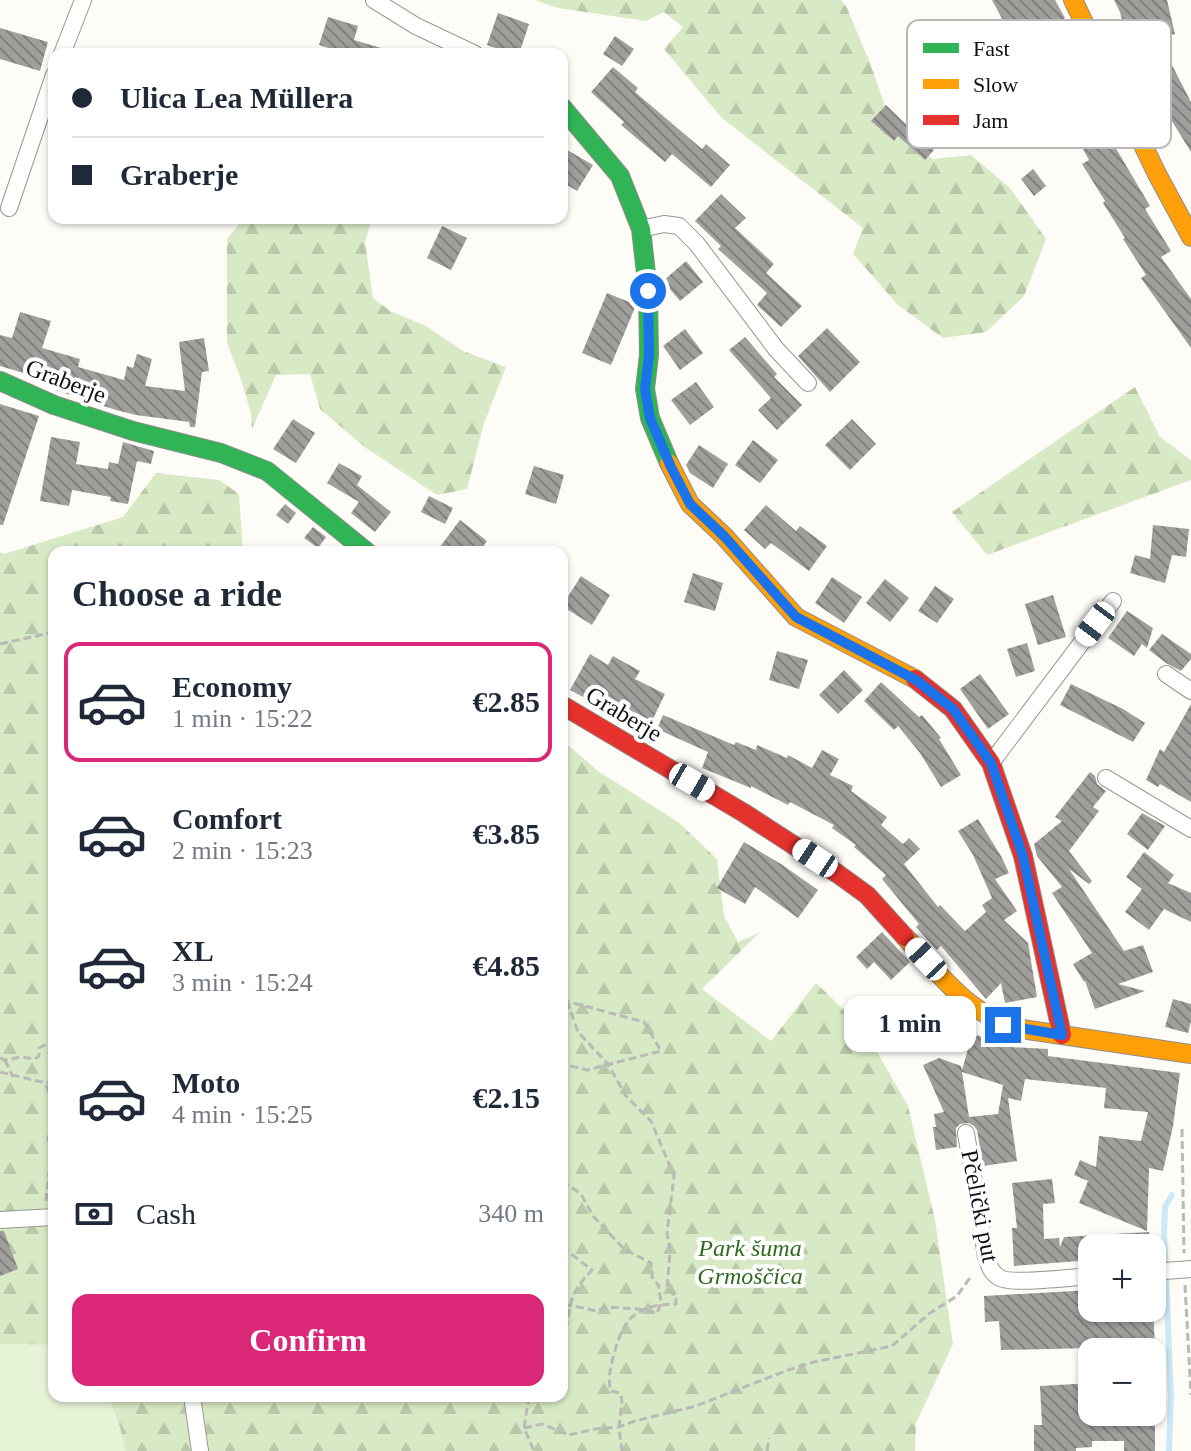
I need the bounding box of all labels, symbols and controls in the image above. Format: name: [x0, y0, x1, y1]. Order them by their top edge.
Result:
legend: [907, 20, 1171, 148]
text: Fast: [973, 36, 1010, 61]
text: Slow: [973, 72, 1018, 97]
text: Ulica Lea Müllera: [120, 81, 353, 114]
text: Jam: [973, 108, 1008, 133]
text: Graberje: [120, 158, 238, 191]
route start: [630, 273, 666, 309]
street label: Graberje: [22, 354, 110, 408]
text: Choose a ride: [72, 574, 282, 614]
car: [1071, 598, 1119, 650]
icon: car: [76, 666, 148, 738]
text: Economy: [172, 670, 292, 703]
street label: Graberje: [581, 681, 667, 747]
text: €2.85: [473, 685, 540, 718]
text: 1 min · 15:22: [172, 704, 313, 733]
car: [665, 760, 719, 804]
icon: car: [76, 798, 148, 870]
text: Comfort: [172, 802, 282, 835]
text: €3.85: [473, 817, 540, 850]
car: [788, 835, 842, 881]
text: 2 min · 15:23: [172, 836, 313, 865]
icon: car: [76, 930, 148, 1002]
car: [901, 933, 951, 985]
text: XL: [172, 934, 214, 967]
text: €4.85: [473, 949, 540, 982]
text: 3 min · 15:24: [172, 968, 313, 997]
callout: 1 min: [843, 997, 975, 1053]
route end: [985, 1007, 1021, 1043]
text: 1 min: [879, 1009, 941, 1038]
icon: car: [76, 1062, 148, 1134]
text: Moto: [172, 1066, 240, 1099]
text: €2.15: [473, 1081, 540, 1114]
text: 4 min · 15:25: [172, 1100, 313, 1129]
street label: Pčelički put: [956, 1148, 1004, 1265]
icon: cash: [72, 1192, 116, 1236]
text: Cash: [136, 1197, 196, 1230]
text: 340 m: [478, 1199, 544, 1228]
map controls: [1078, 1234, 1166, 1426]
button: +: [1078, 1234, 1166, 1322]
park label: Park šuma Grmoščica: [697, 1235, 803, 1289]
button: Confirm: [72, 1294, 544, 1386]
button: −: [1078, 1338, 1166, 1426]

